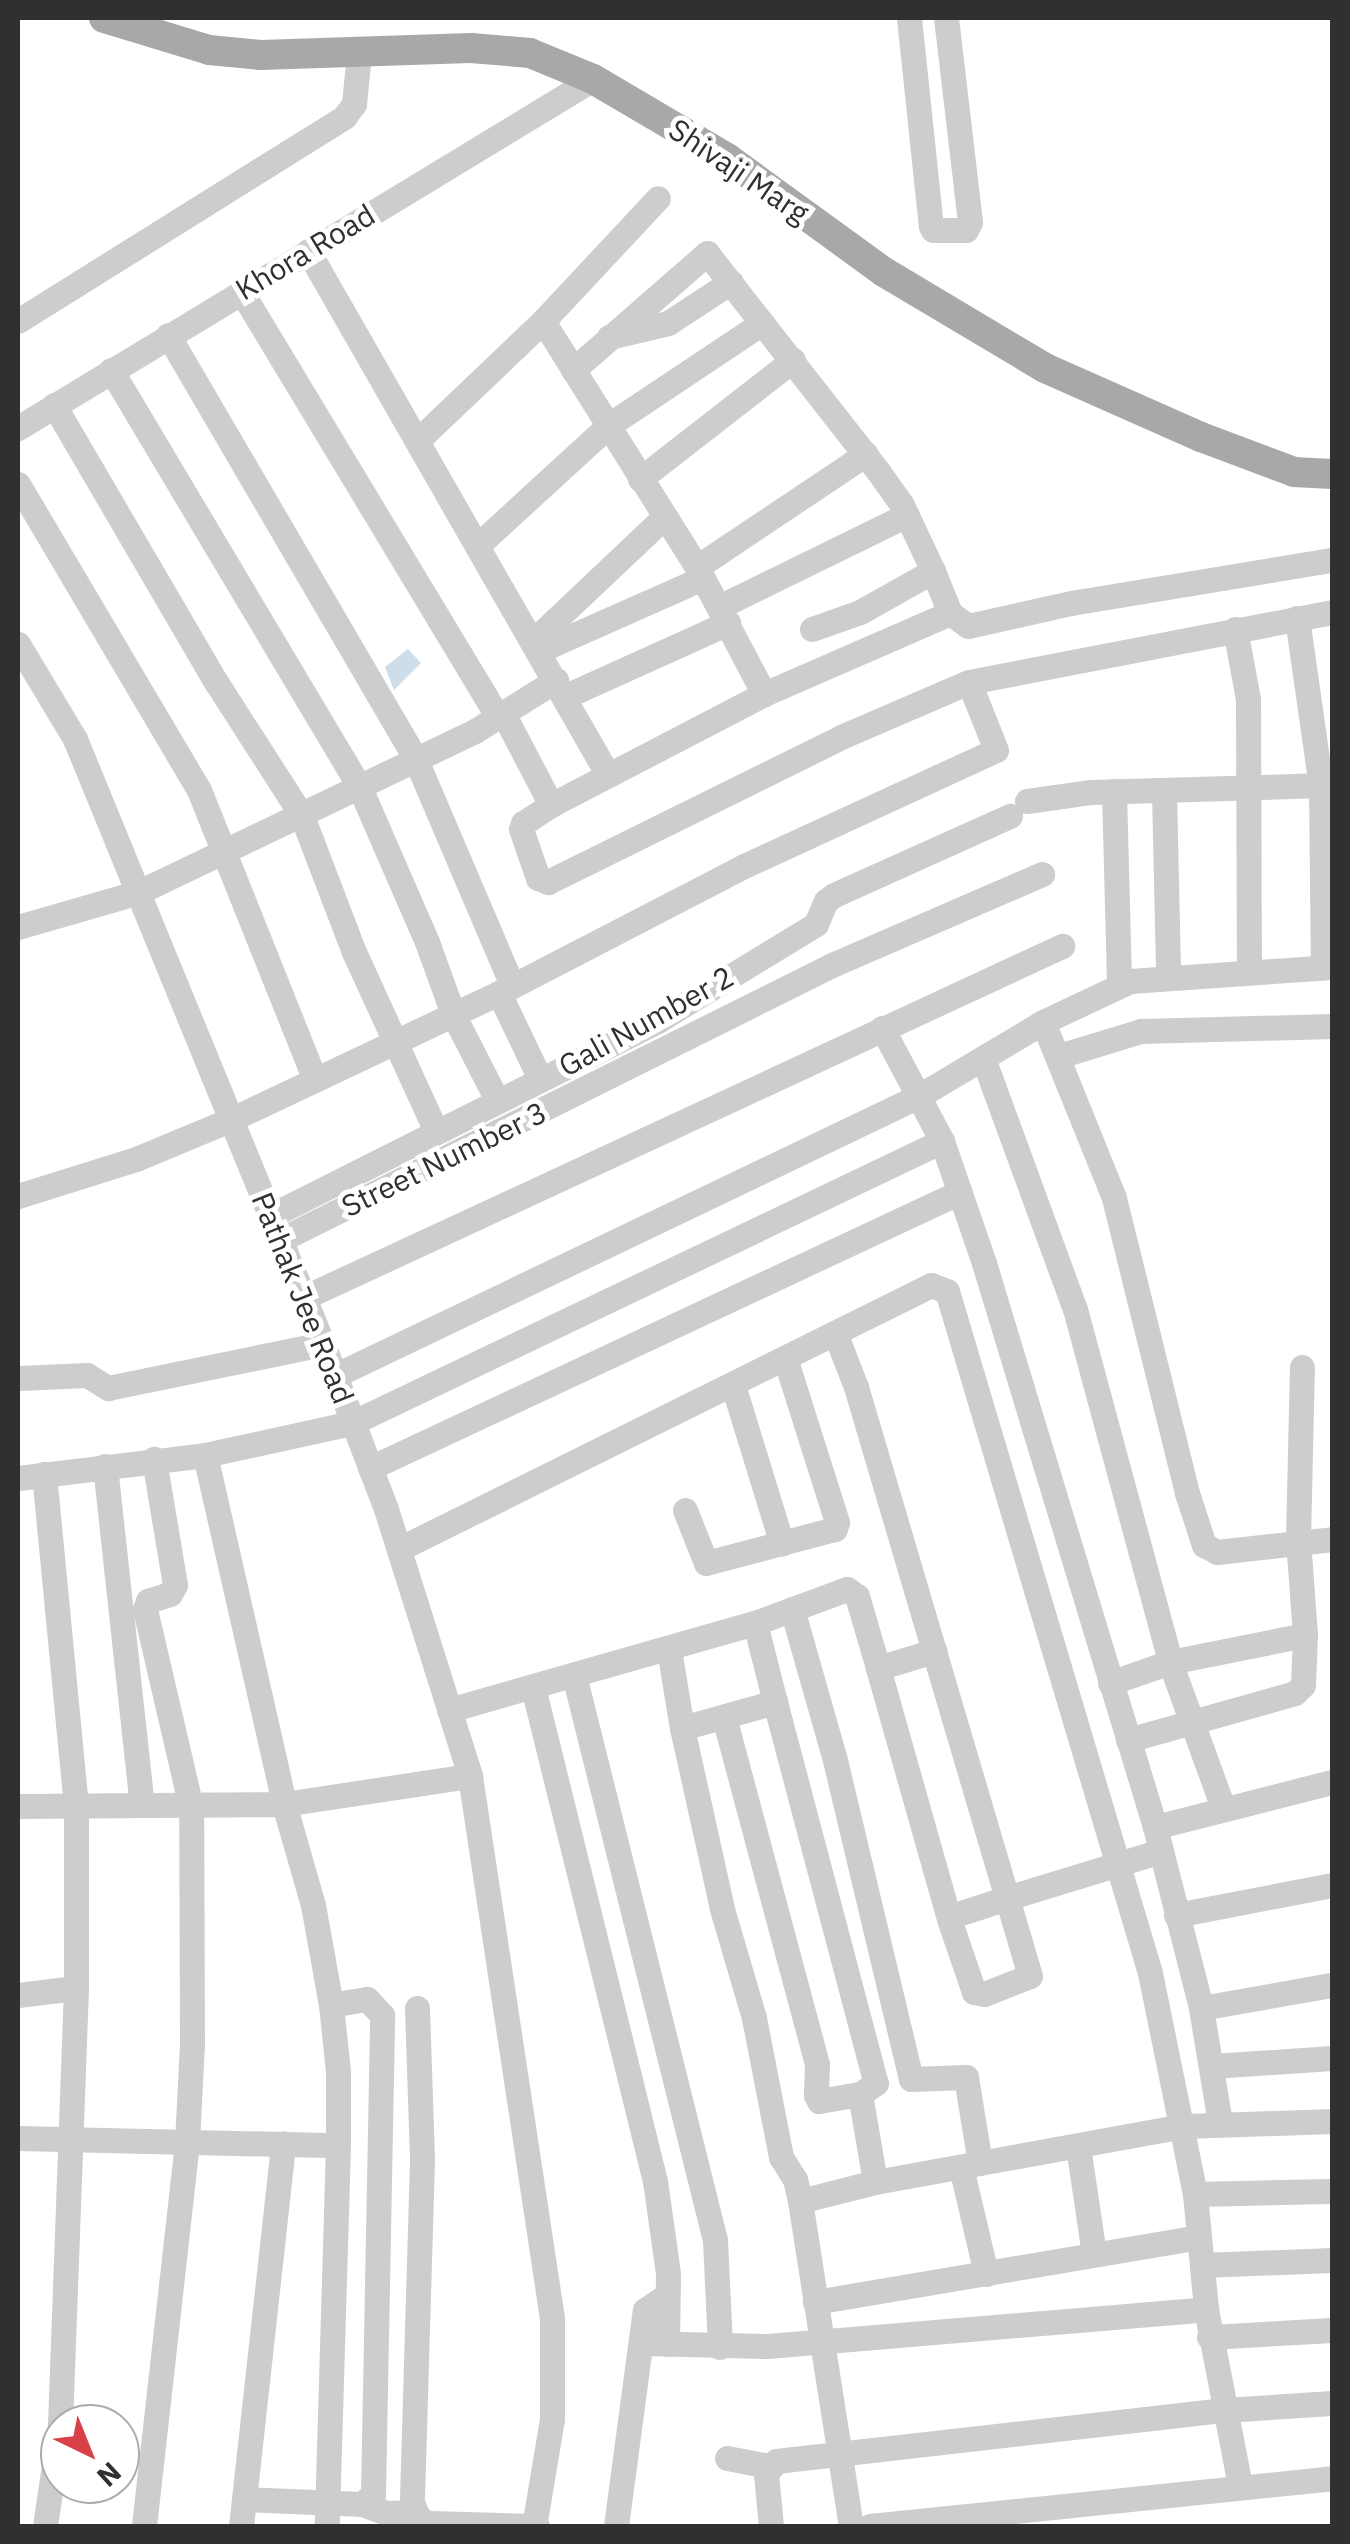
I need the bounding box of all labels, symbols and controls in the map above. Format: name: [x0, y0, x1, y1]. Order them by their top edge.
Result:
street label: Shivaji Marg: [662, 111, 816, 231]
street label: Khora Road: [229, 196, 381, 308]
street label: Gali Number 2: [552, 958, 740, 1084]
street label: Street Number 3: [336, 1094, 552, 1224]
street label: Pathak Jee Road: [244, 1187, 362, 1409]
north arrow: [40, 2404, 140, 2504]
text: N: [89, 2454, 129, 2495]

